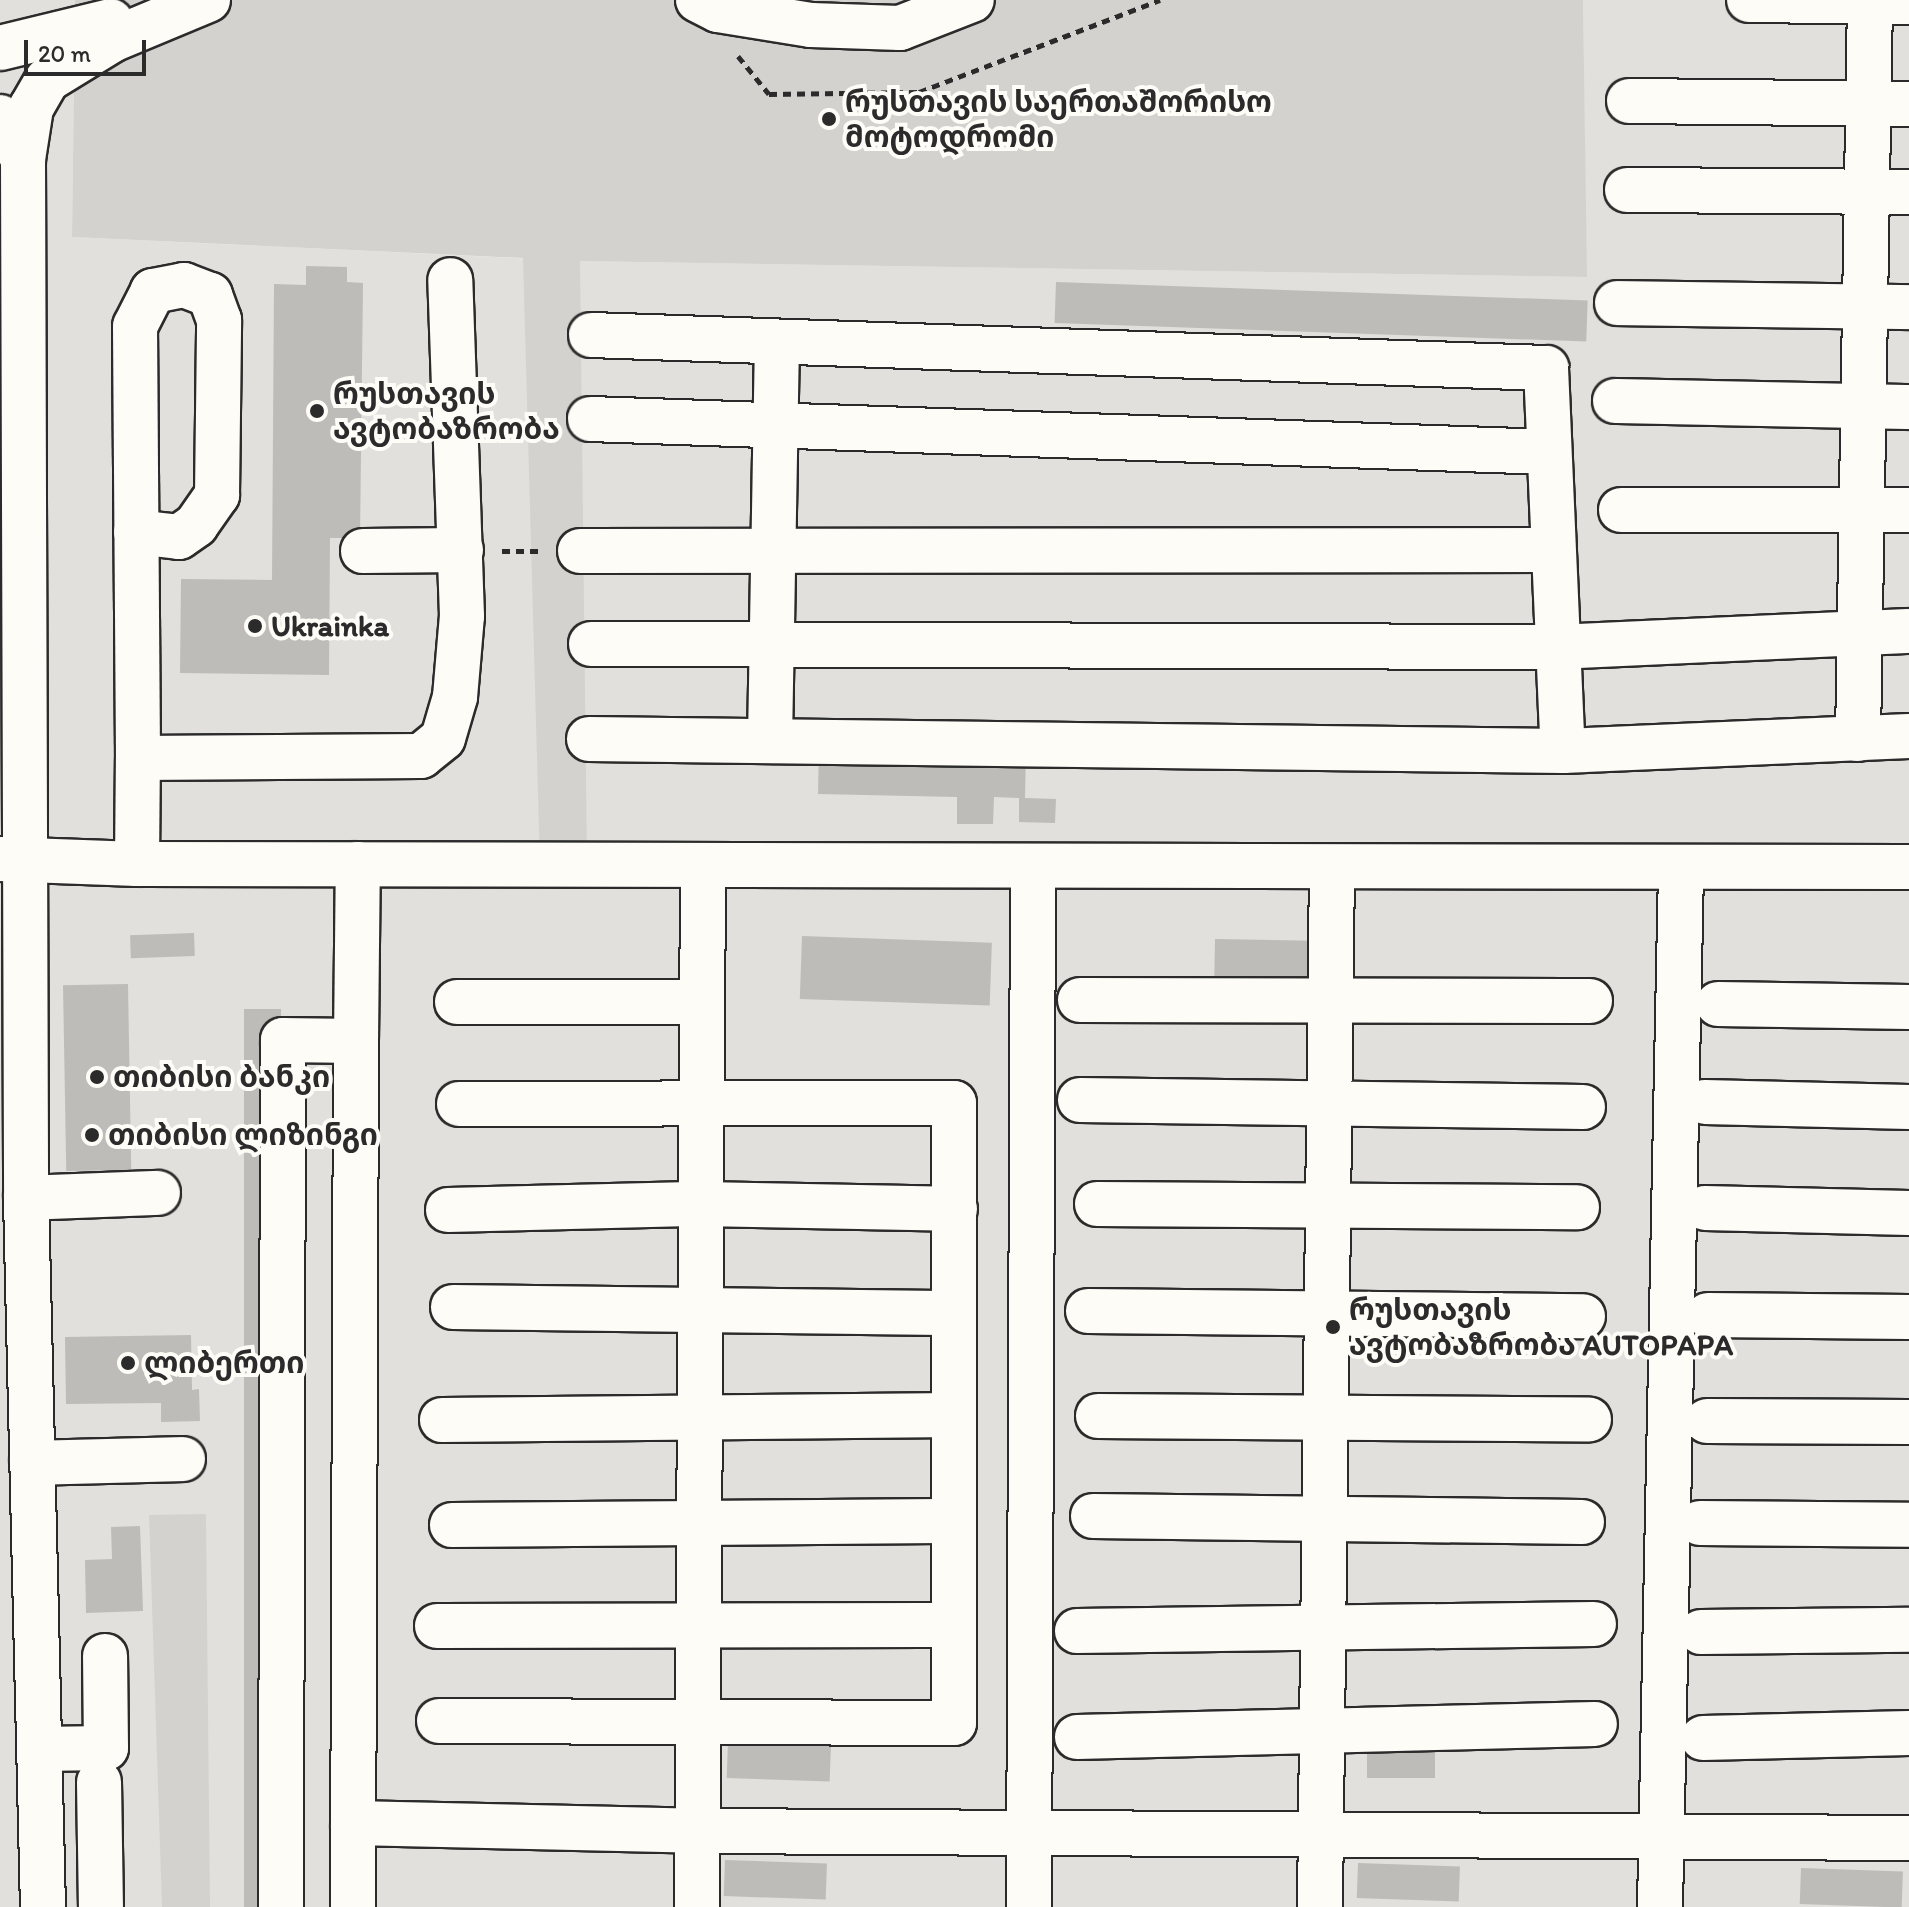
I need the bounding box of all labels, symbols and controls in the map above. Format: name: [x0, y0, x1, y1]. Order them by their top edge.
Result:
scale bar: [28, 24, 150, 74]
text: 20 m: [38, 39, 91, 68]
place label: რუსთავის საერთაშორისო მოტოდრომი: [845, 84, 1272, 154]
marker: რუსთავის საერთაშორისო მოტოდრომი: [820, 110, 838, 128]
place label: რუსთავის ავტობაზრობა: [333, 376, 560, 446]
marker: რუსთავის ავტობაზრობა: [308, 402, 326, 420]
place label: Ukrainka: [271, 608, 389, 644]
marker: Ukrainka: [246, 617, 264, 635]
place label: თიბისი ბანკი: [113, 1059, 330, 1095]
marker: თიბისი ბანკი: [88, 1068, 106, 1086]
place label: თიბისი ლიზინგი: [108, 1117, 378, 1153]
marker: თიბისი ლიზინგი: [83, 1126, 101, 1144]
place label: რუსთავის ავტობაზრობა AUTOPAPA: [1349, 1292, 1733, 1362]
marker: რუსთავის ავტობაზრობა AUTOPAPA: [1324, 1318, 1342, 1336]
place label: ლიბერთი: [144, 1345, 304, 1381]
marker: ლიბერთი: [119, 1354, 137, 1372]

